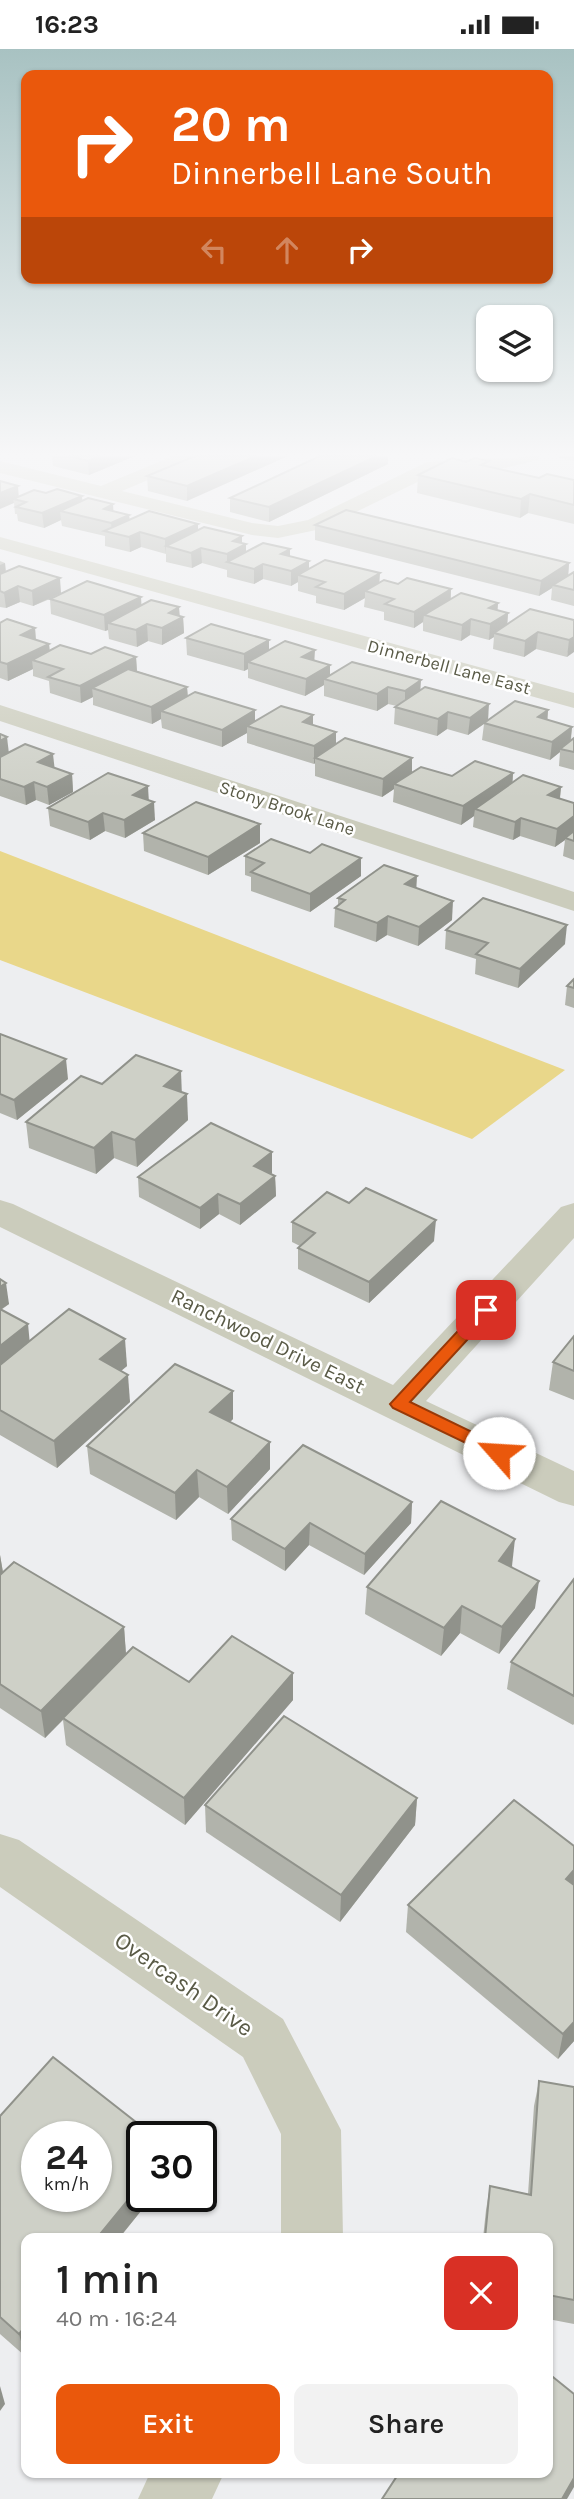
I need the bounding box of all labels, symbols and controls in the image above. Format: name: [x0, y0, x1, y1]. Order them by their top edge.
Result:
text: 16:23: [35, 9, 99, 40]
text: 20 m: [171, 96, 291, 153]
icon: right: [56, 98, 147, 189]
text: Dinnerbell Lane South: [171, 155, 493, 192]
icon: left: [195, 231, 233, 269]
icon: ahead: [268, 231, 306, 269]
icon: right: [341, 231, 379, 269]
map controls: [476, 305, 553, 382]
button: layers: [476, 305, 553, 382]
street label: Dinnerbell Lane East: [365, 635, 533, 699]
street label: Stony Brook Lane: [216, 776, 358, 840]
pin: [456, 1280, 516, 1340]
street label: Ranchwood Drive East: [167, 1284, 369, 1398]
icon: arrive: [467, 1291, 505, 1329]
position arrow: [462, 1416, 536, 1490]
street label: Overcash Drive: [109, 1926, 259, 2042]
speed limit sign: 30: [126, 2121, 217, 2212]
text: 24: [46, 2137, 88, 2178]
text: km/h: [44, 2173, 89, 2195]
text: 1 min: [56, 2254, 160, 2304]
button: close: [444, 2256, 518, 2330]
text: 40 m · 16:24: [56, 2305, 177, 2332]
button: Exit: [56, 2384, 280, 2464]
button: Share: [294, 2384, 518, 2464]

